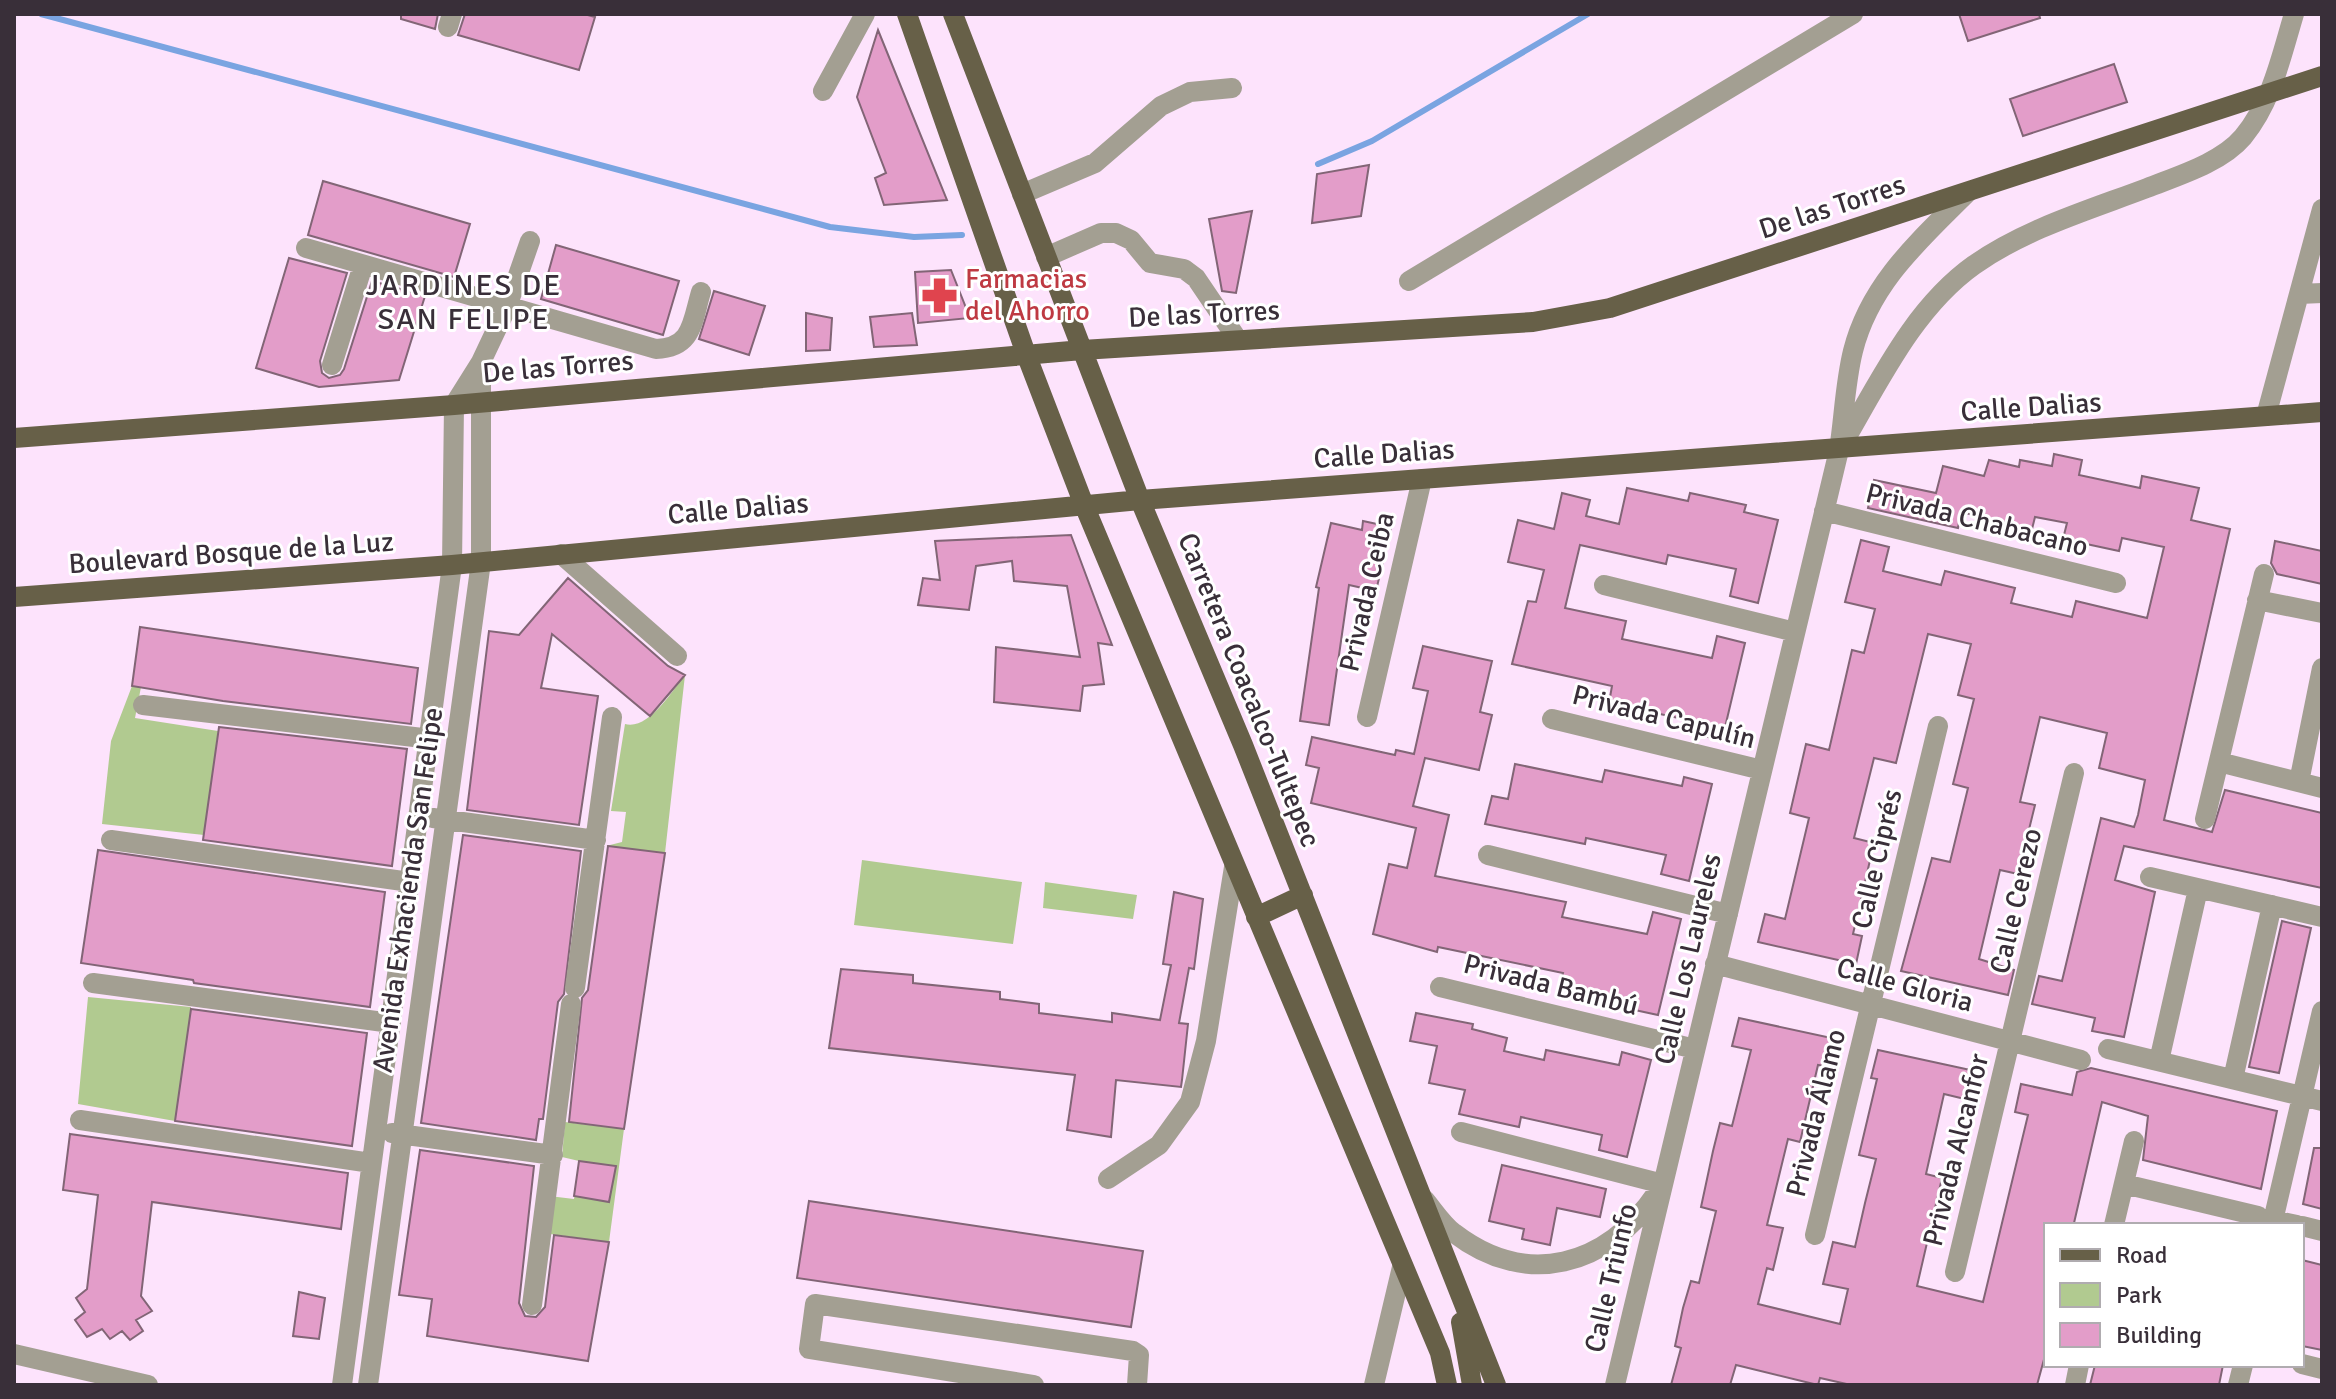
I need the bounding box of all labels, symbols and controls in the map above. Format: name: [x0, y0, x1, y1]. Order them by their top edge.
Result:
street label: De las Torres: [1755, 167, 1909, 247]
place label: Farmacias del Ahorro: [965, 262, 1090, 328]
district label: JARDINES DE SAN FELIPE: [366, 267, 562, 338]
pharmacy icon: Farmacias del Ahorro: [920, 276, 958, 314]
street label: De las Torres: [1127, 293, 1281, 335]
street label: De las Torres: [481, 343, 635, 391]
street label: Calle Dalias: [1959, 385, 2103, 429]
street label: Calle Dalias: [1312, 432, 1456, 476]
street label: Privada Chabacano: [1862, 476, 2092, 564]
street label: Calle Dalias: [666, 486, 810, 532]
street label: Privada Ceiba: [1332, 509, 1402, 675]
street label: Boulevard Bosque de la Luz: [67, 525, 395, 581]
street label: Carretera Coacalco-Tultepec: [1170, 528, 1328, 852]
street label: Privada Capulín: [1569, 678, 1759, 756]
street label: Avenida Exhacienda San Felipe: [366, 705, 450, 1075]
street label: Calle Ciprés: [1844, 786, 1910, 932]
street label: Calle Cerezo: [1983, 825, 2049, 977]
street label: Calle Los Laureles: [1647, 850, 1729, 1068]
street label: Privada Bambú: [1460, 947, 1642, 1023]
street label: Calle Gloria: [1833, 950, 1977, 1020]
street label: Privada Álamo: [1779, 1026, 1853, 1200]
street label: Privada Alcanfor: [1916, 1050, 1996, 1250]
street label: Calle Triunfo: [1577, 1200, 1645, 1356]
legend: [2044, 1223, 2304, 1367]
text: Road: [2116, 1240, 2167, 1270]
text: Park: [2116, 1280, 2162, 1310]
text: Building: [2116, 1320, 2202, 1350]

